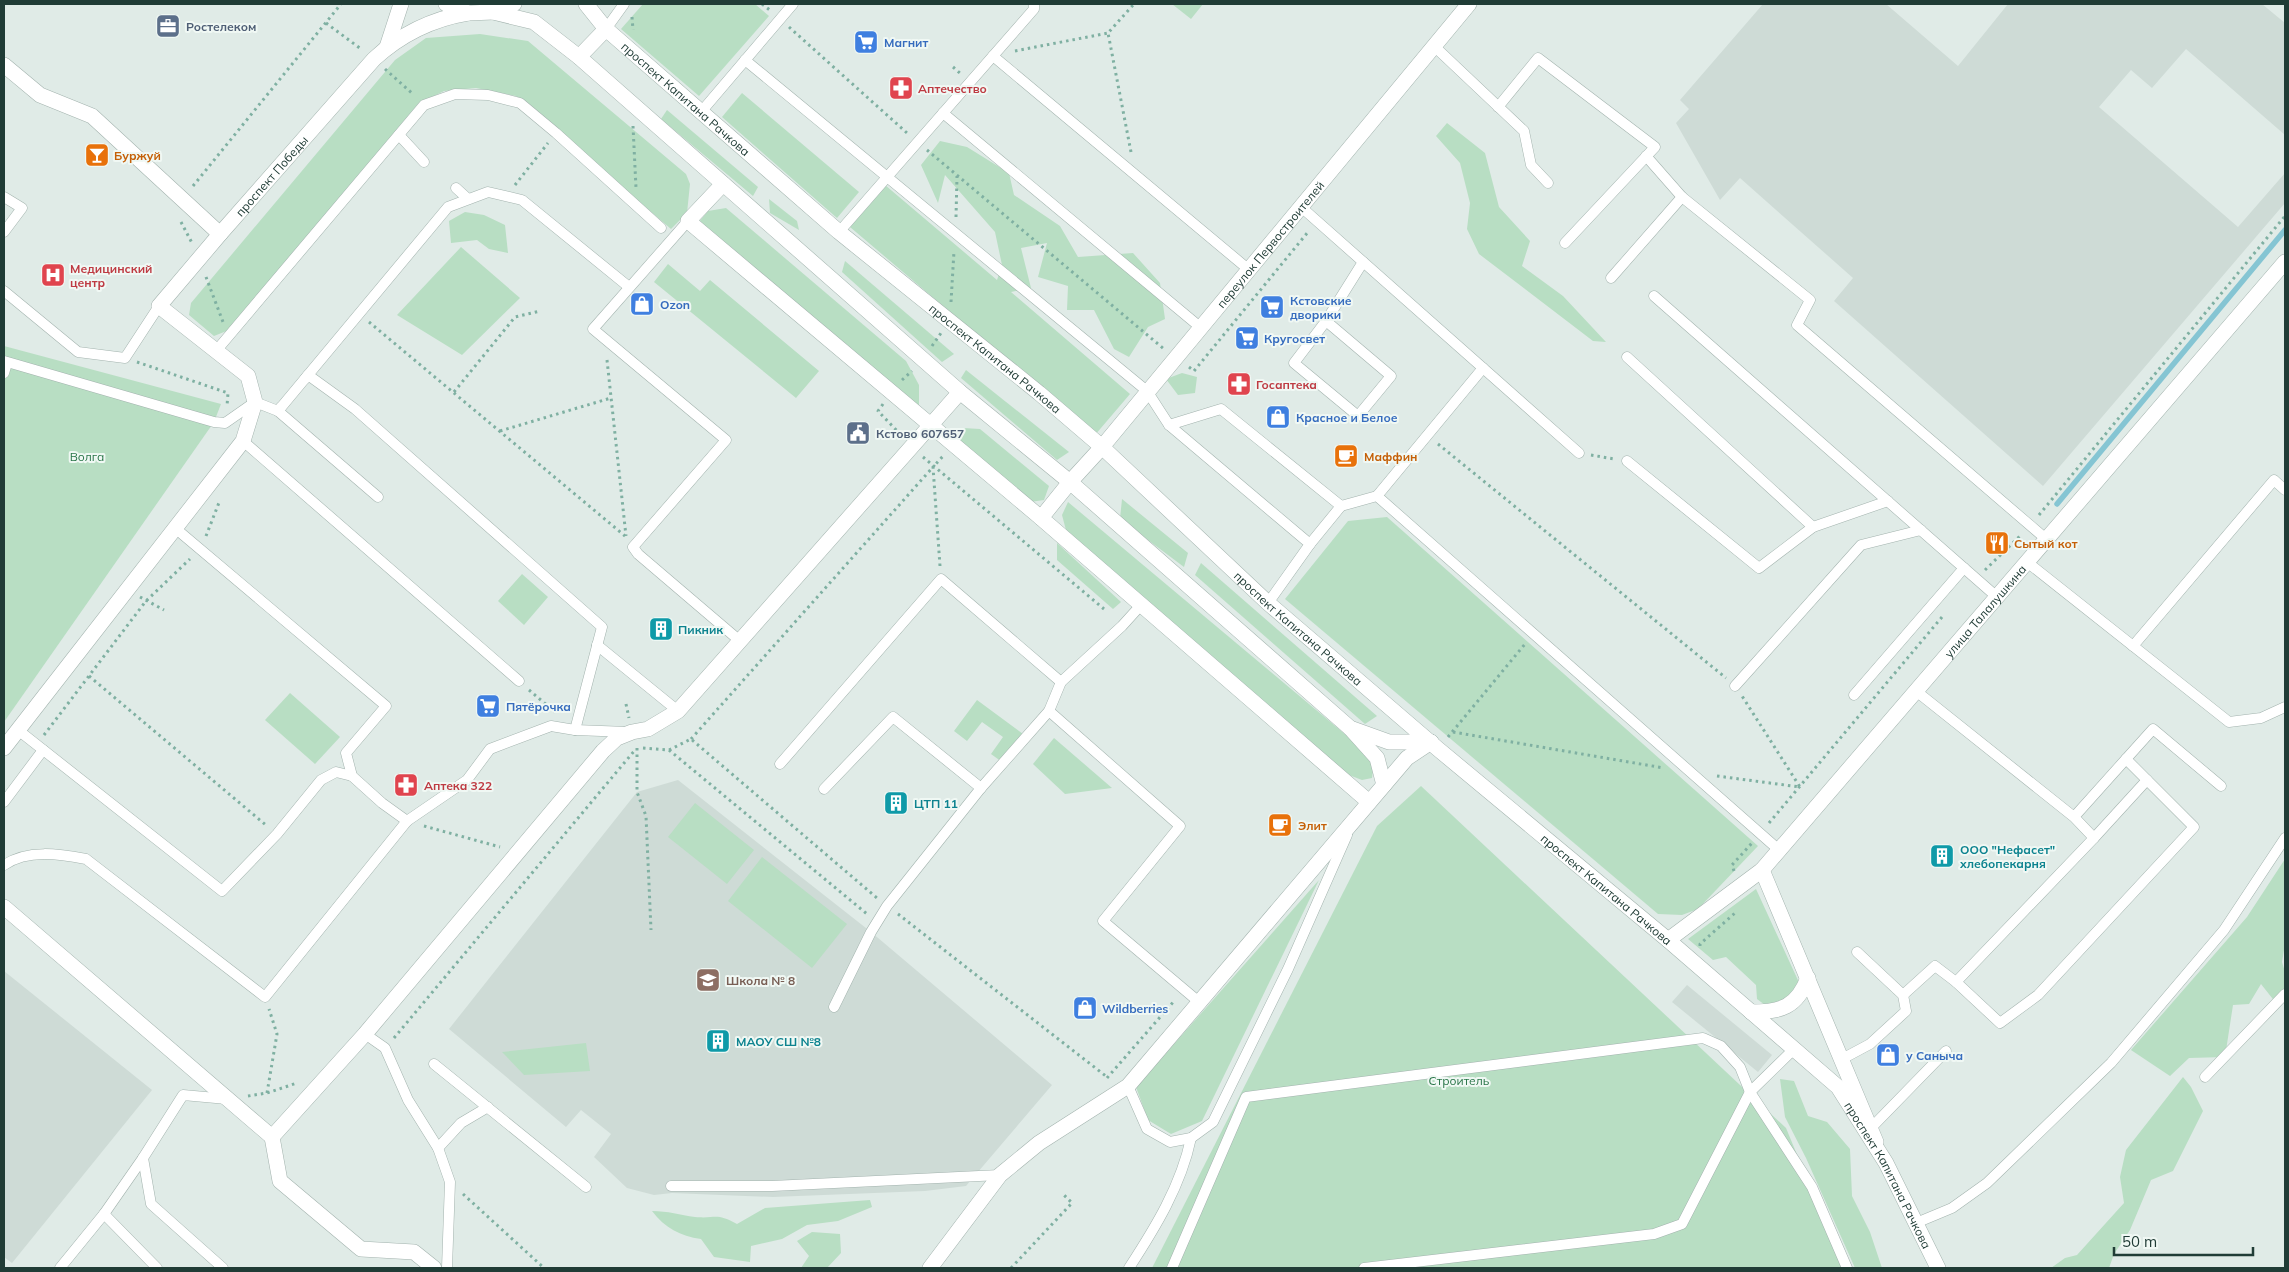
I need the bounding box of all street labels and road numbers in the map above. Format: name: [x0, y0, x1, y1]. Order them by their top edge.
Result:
street label: проспект Капитана Рачкова: [619, 39, 753, 159]
street label: проспект Победы: [232, 132, 311, 219]
street label: переулок Первостроителей: [1213, 178, 1327, 311]
street label: проспект Капитана Рачкова: [926, 300, 1064, 416]
street label: улица Талалушкина: [1941, 561, 2029, 660]
street label: проспект Капитана Рачкова: [1231, 568, 1366, 688]
street label: проспект Капитана Рачкова: [1538, 830, 1675, 948]
street label: проспект Капитана Рачкова: [1842, 1099, 1935, 1251]

